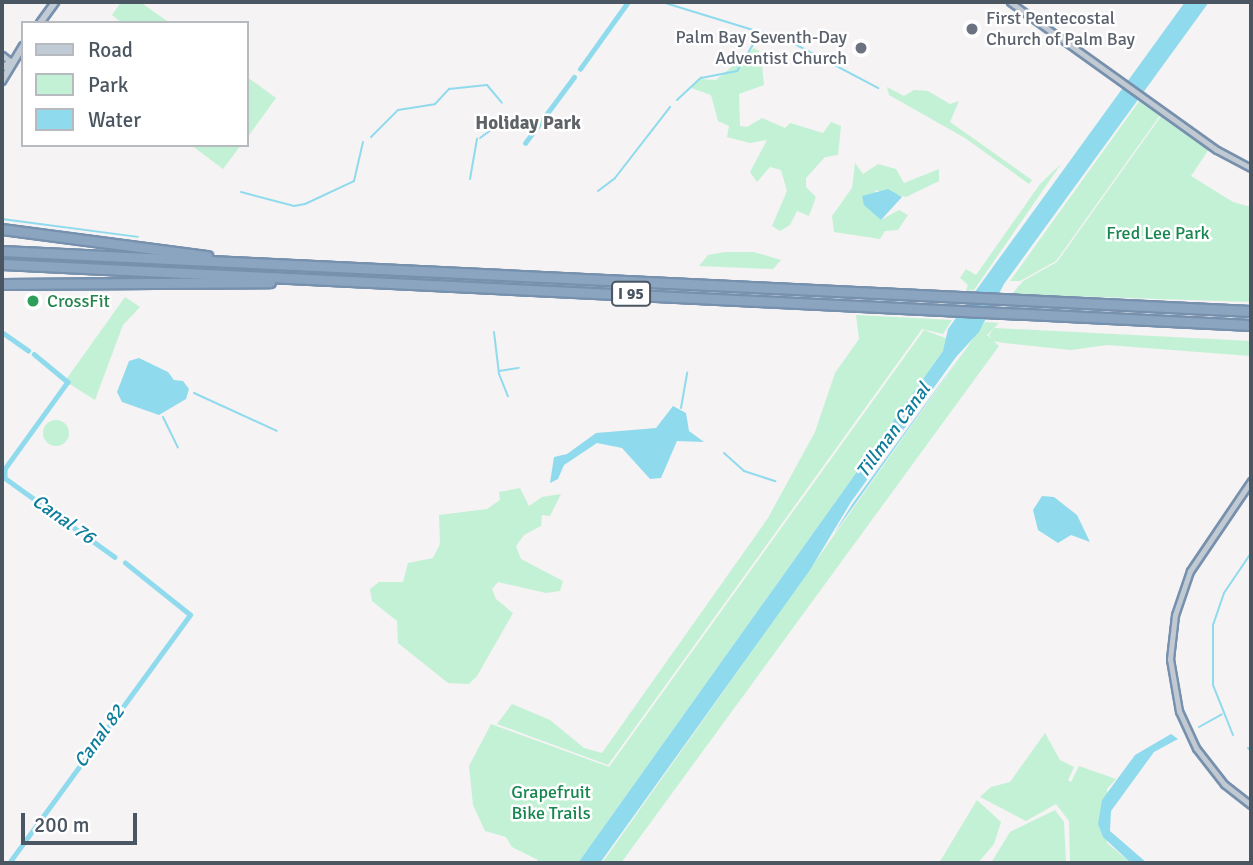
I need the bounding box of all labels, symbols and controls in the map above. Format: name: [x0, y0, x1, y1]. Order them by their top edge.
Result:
place label: First Pentecostal Church of Palm Bay: [986, 8, 1135, 50]
legend: [21, 21, 248, 147]
marker: First Pentecostal Church of Palm Bay: [964, 21, 980, 37]
place label: Palm Bay Seventh-Day Adventist Church: [676, 27, 847, 70]
text: Road: [88, 37, 133, 63]
marker: Palm Bay Seventh-Day Adventist Church: [853, 40, 869, 56]
text: Park: [88, 72, 128, 98]
text: Water: [88, 107, 141, 133]
district label: Holiday Park: [475, 113, 581, 135]
park label: Fred Lee Park: [1106, 222, 1210, 244]
road number: I 95: [610, 282, 652, 306]
place label: CrossFit: [47, 290, 110, 312]
marker: CrossFit: [25, 293, 41, 309]
water label: Tillman Canal: [852, 379, 936, 483]
water label: Canal 76: [27, 490, 99, 550]
water label: Canal 82: [70, 701, 130, 773]
park label: Grapefruit Bike Trails: [511, 782, 591, 824]
scale bar: [24, 798, 140, 842]
text: 200 m: [34, 812, 89, 838]

